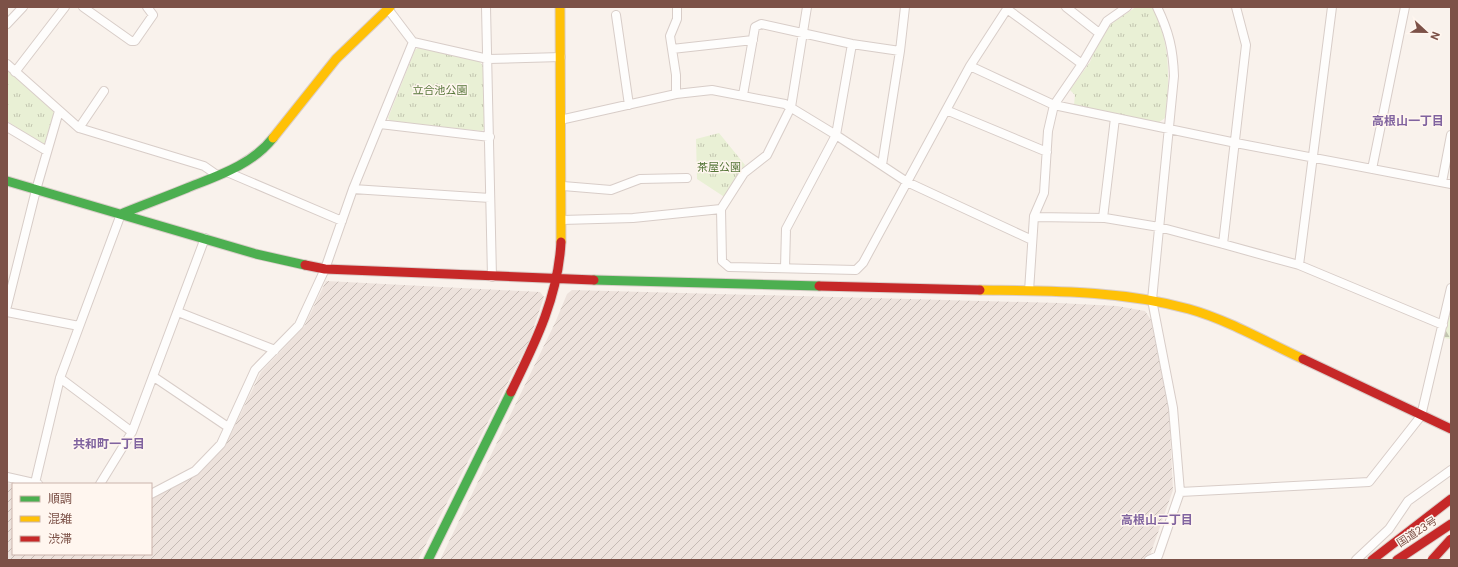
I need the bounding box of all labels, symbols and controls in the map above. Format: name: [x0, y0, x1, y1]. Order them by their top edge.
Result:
north arrow: [1406, 12, 1446, 52]
text: N: [1427, 30, 1442, 42]
park label: 立合池公園: [413, 84, 468, 97]
district label: 高根山一丁目: [1372, 114, 1444, 128]
park label: 茶屋公園: [697, 161, 741, 174]
district label: 共和町一丁目: [73, 437, 145, 451]
legend: [12, 483, 152, 555]
text: 順調: [48, 492, 72, 506]
text: 混雑: [48, 512, 72, 526]
district label: 高根山二丁目: [1121, 513, 1193, 527]
street label: 国道23号: [1394, 514, 1440, 550]
text: 渋滞: [48, 532, 72, 546]

